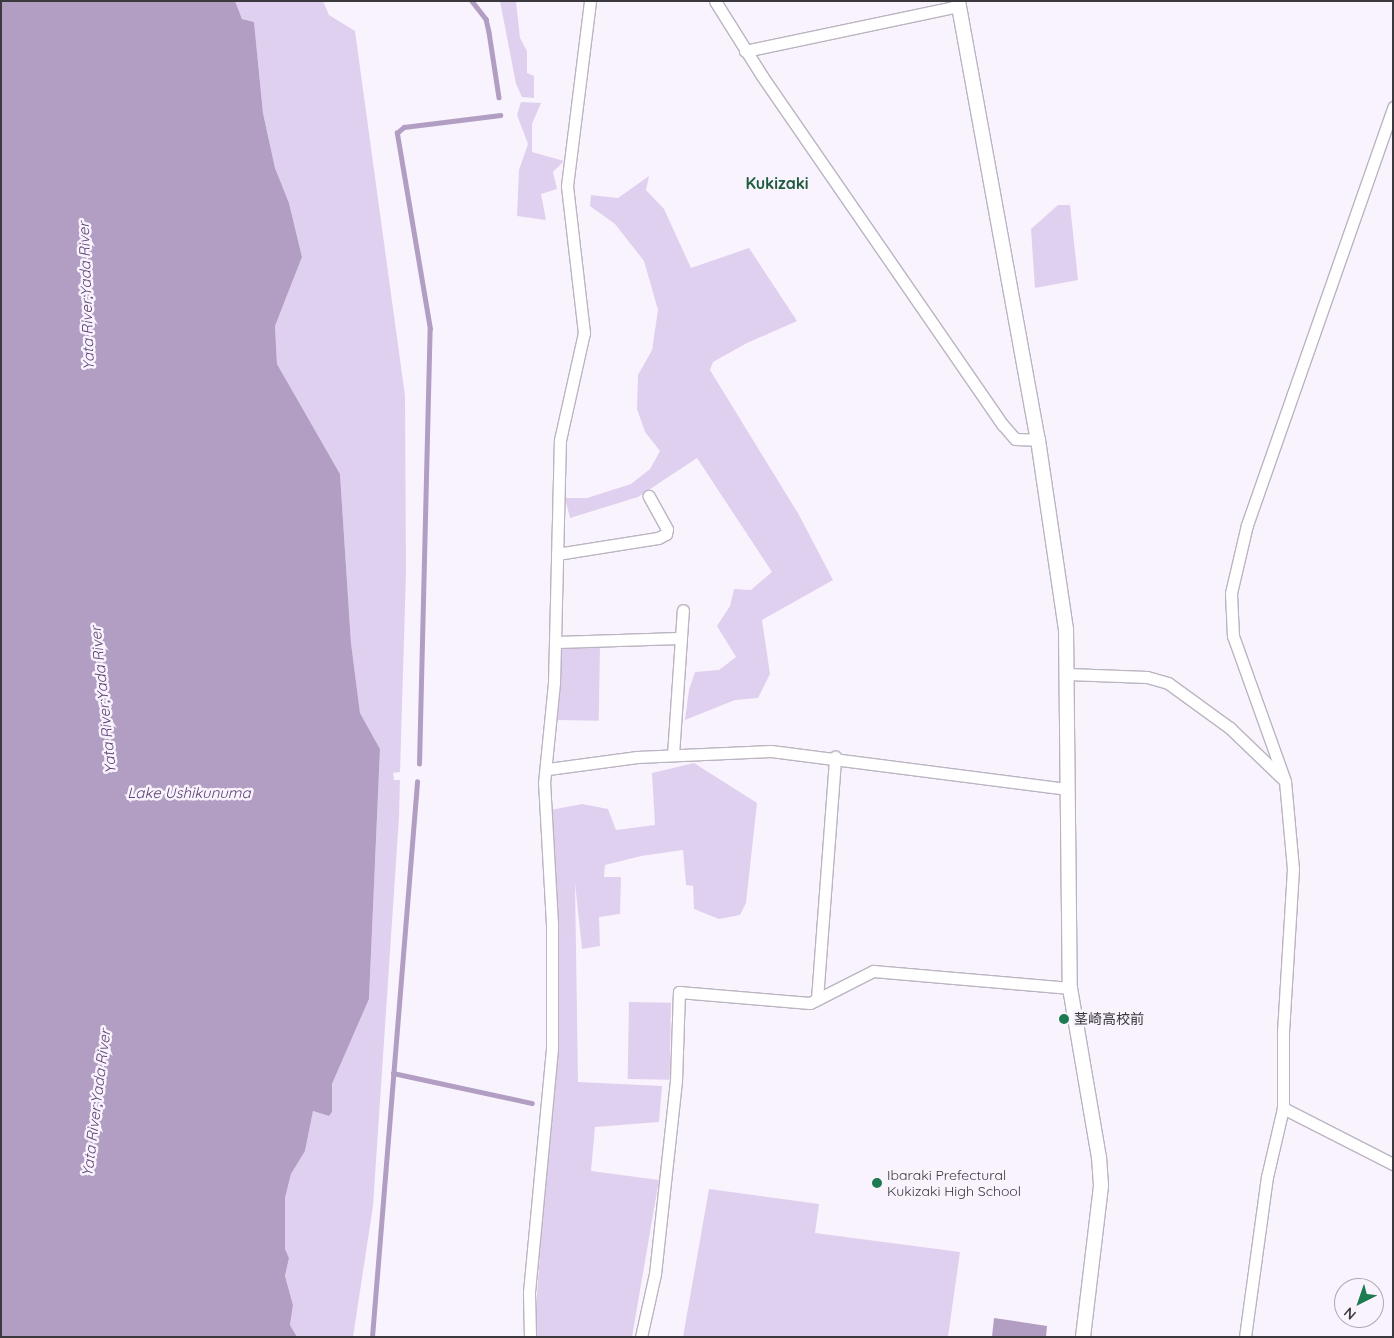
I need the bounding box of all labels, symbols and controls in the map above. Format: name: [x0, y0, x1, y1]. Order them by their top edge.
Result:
district label: Kukizaki: [745, 173, 809, 193]
water label: Yata River;Yada River: [74, 222, 98, 370]
water label: Yata River;Yada River: [86, 625, 120, 775]
water label: Lake Ushikunuma: [127, 784, 251, 802]
place label: 茎崎高校前: [1074, 1011, 1144, 1027]
marker: 茎崎高校前: [1058, 1013, 1070, 1025]
water label: Yata River;Yada River: [78, 1028, 114, 1178]
place label: Ibaraki Prefectural Kukizaki High School: [887, 1167, 1021, 1200]
marker: Ibaraki Prefectural Kukizaki High School: [871, 1177, 883, 1189]
north arrow: [1334, 1278, 1384, 1328]
text: N: [1340, 1303, 1360, 1324]

